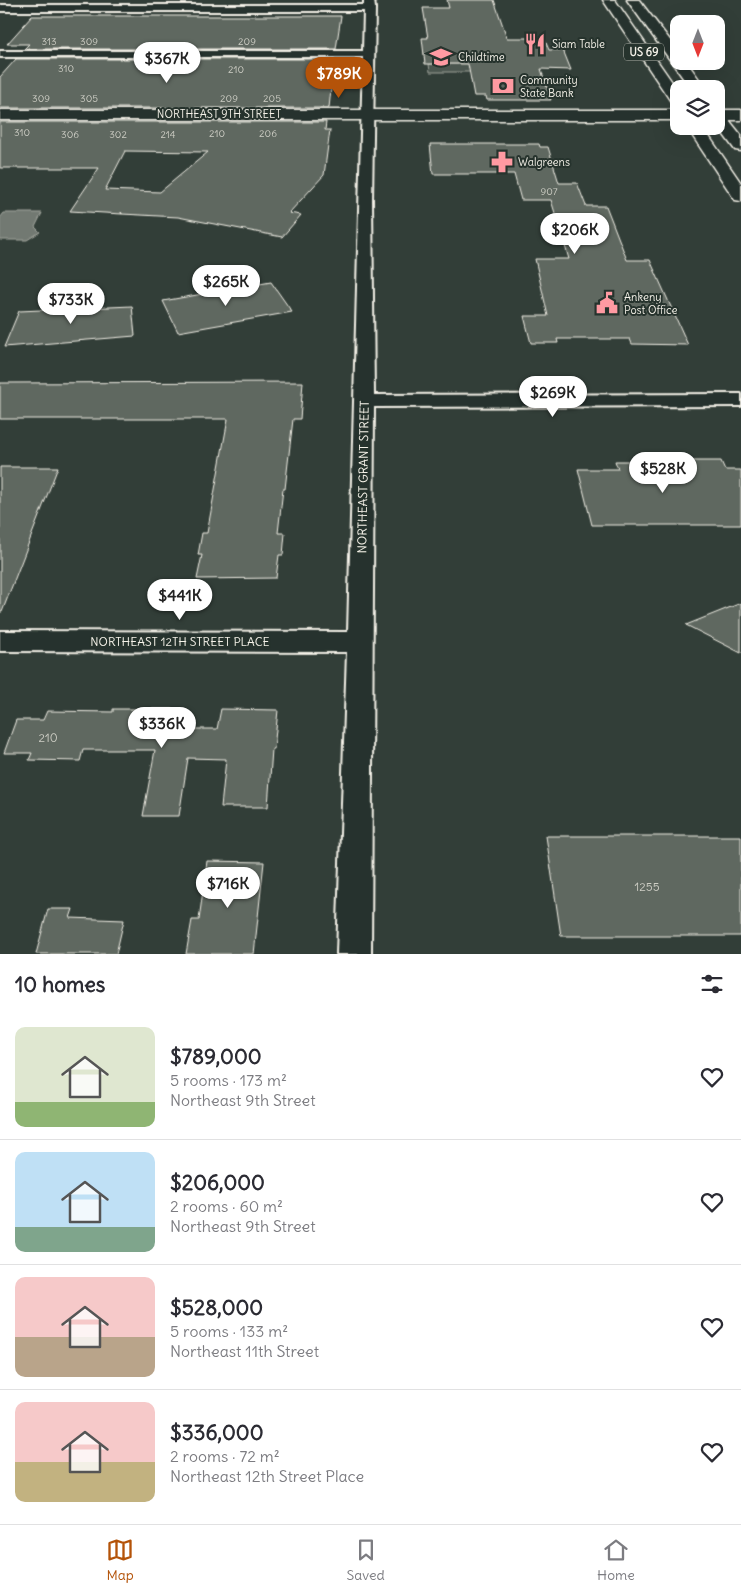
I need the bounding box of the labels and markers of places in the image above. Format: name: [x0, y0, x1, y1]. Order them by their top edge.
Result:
restaurant icon: Siam Table: [522, 31, 548, 57]
place label: Siam Table: [552, 37, 605, 51]
pin: $367K: [132, 42, 202, 84]
school or university icon: Childtime: [428, 44, 454, 70]
place label: Childtime: [458, 50, 505, 64]
pin: $789K: [304, 56, 374, 99]
bank icon: Community State Bank: [490, 73, 516, 99]
place label: Community State Bank: [520, 73, 578, 100]
pharmacy icon: Walgreens: [489, 149, 515, 175]
place label: Walgreens: [518, 155, 570, 169]
pin: $206K: [540, 212, 610, 255]
pin: $265K: [191, 264, 261, 307]
pin: $733K: [36, 282, 106, 325]
public building icon: Ankeny Post Office: [594, 290, 620, 316]
place label: Ankeny Post Office: [624, 290, 677, 317]
pin: $269K: [518, 376, 588, 418]
pin: $528K: [628, 452, 698, 494]
pin: $441K: [145, 578, 215, 621]
pin: $336K: [127, 706, 197, 749]
pin: $716K: [193, 866, 263, 909]

